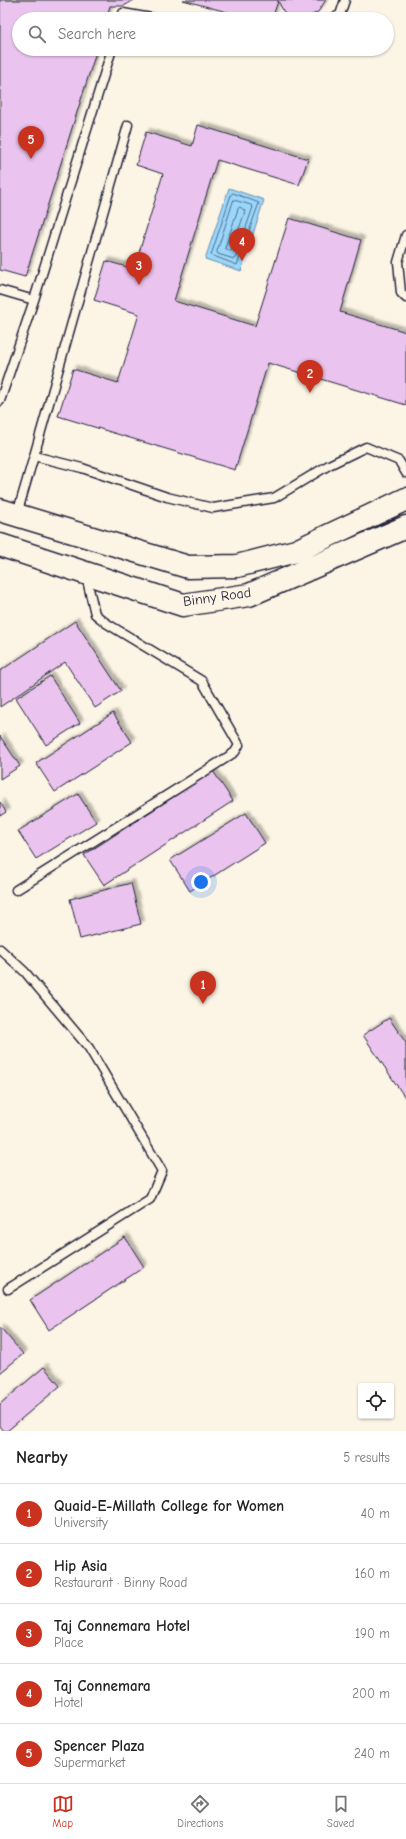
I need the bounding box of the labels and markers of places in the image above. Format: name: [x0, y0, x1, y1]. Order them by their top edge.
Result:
pin: 5: [18, 126, 44, 159]
pin: 4: [229, 228, 255, 261]
pin: 3: [126, 252, 152, 285]
pin: 2: [297, 360, 323, 393]
pin: 1: [190, 971, 216, 1004]

